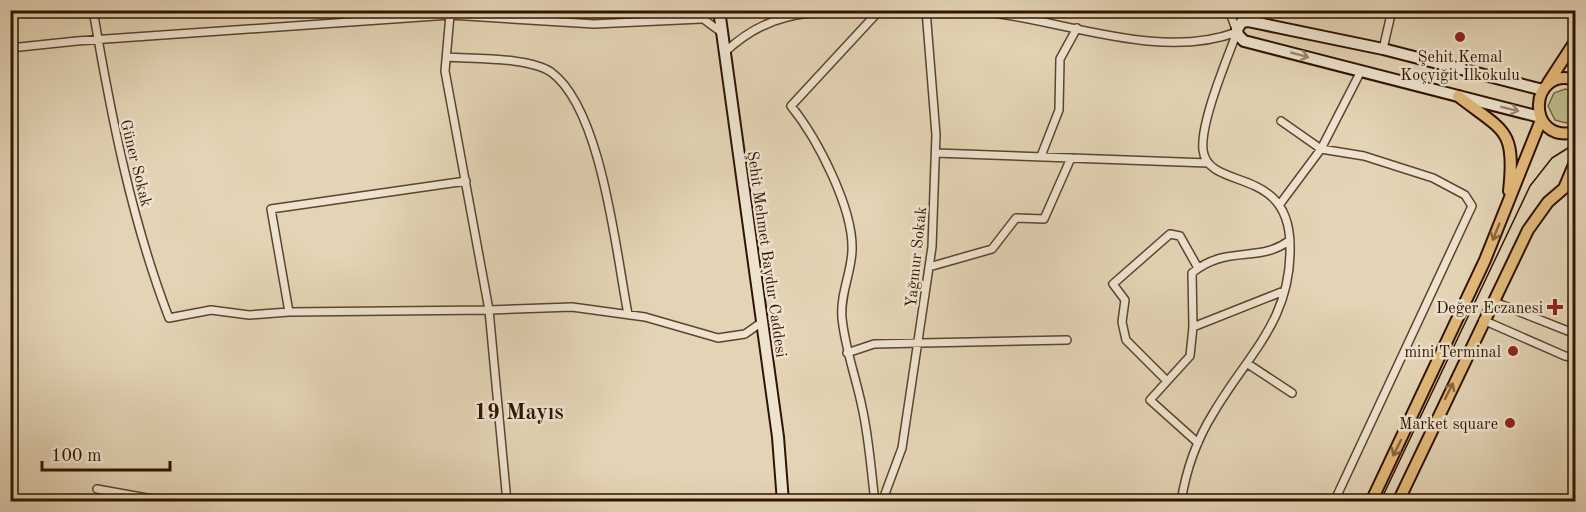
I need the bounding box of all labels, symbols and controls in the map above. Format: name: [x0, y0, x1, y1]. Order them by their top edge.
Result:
marker: Şehit Kemal Koçyiğit İlkokulu: [1453, 30, 1467, 44]
one-way arrow: [1290, 50, 1309, 62]
place label: Şehit Kemal Koçyiğit İlkokulu: [1400, 50, 1520, 84]
one-way arrow: [1500, 104, 1519, 115]
street label: Güner Sokak: [116, 118, 154, 209]
street label: Şehit Mehmet Baydur Caddesi: [744, 150, 788, 359]
street label: Yağmur Sokak: [904, 206, 930, 309]
one-way arrow: [1490, 223, 1501, 241]
marker: Değer Eczanesi: [1548, 300, 1562, 314]
place label: Değer Eczanesi: [1436, 301, 1543, 317]
marker: mini Terminal: [1506, 344, 1520, 358]
place label: mini Terminal: [1404, 345, 1501, 361]
one-way arrow: [1443, 383, 1455, 401]
district label: 19 Mayıs: [474, 402, 564, 424]
marker: Market square: [1503, 416, 1517, 430]
place label: Market square: [1399, 417, 1498, 433]
scale bar: [42, 434, 170, 472]
one-way arrow: [1390, 438, 1402, 456]
text: 100 m: [51, 447, 102, 465]

